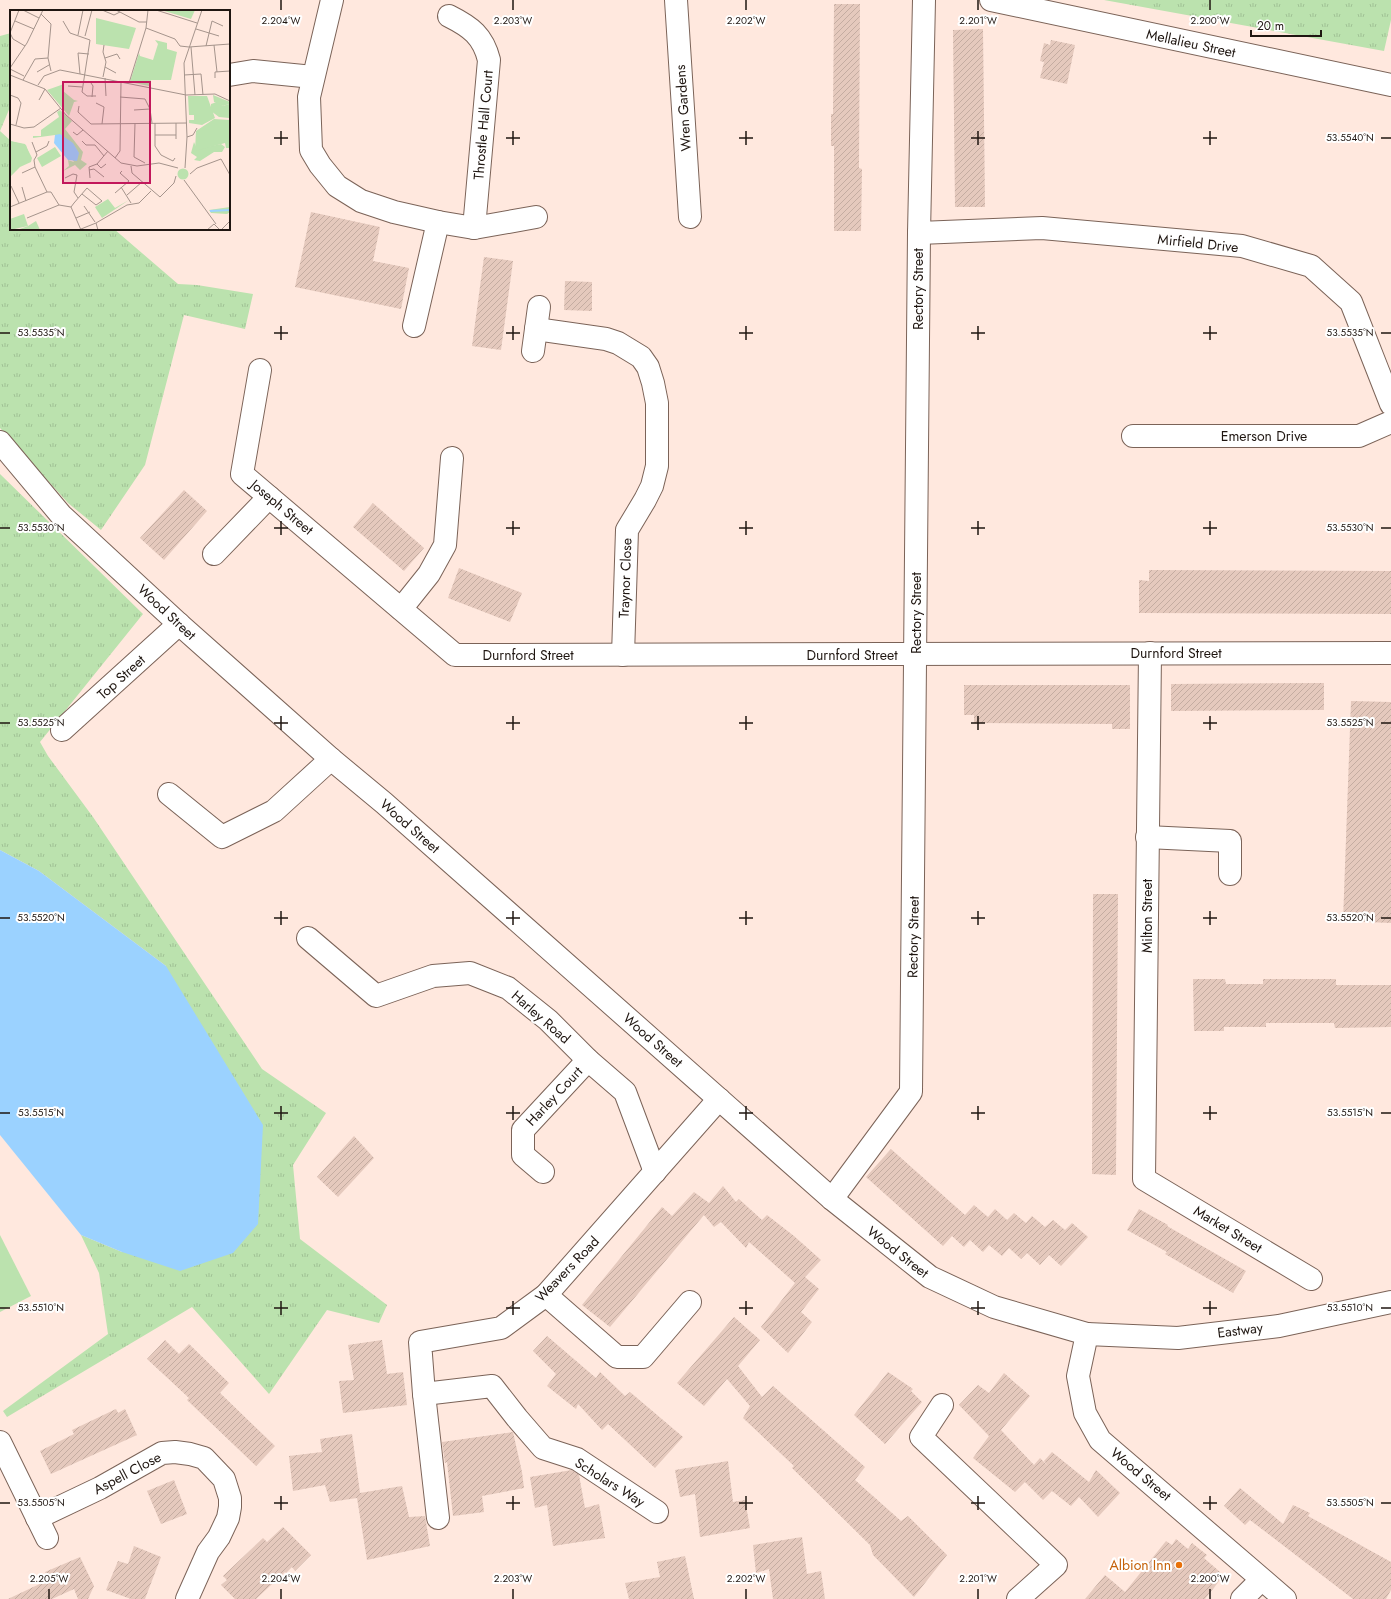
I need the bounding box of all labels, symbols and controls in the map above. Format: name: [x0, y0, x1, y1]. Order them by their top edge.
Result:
inset map: [10, 10, 230, 230]
scale bar: [1251, 12, 1321, 38]
text: 2.204°W: [262, 13, 301, 28]
text: 2.203°W: [494, 13, 532, 28]
text: 2.202°W: [727, 13, 765, 28]
text: 2.201°W: [959, 13, 997, 28]
text: 2.200°W: [1190, 13, 1230, 28]
text: 20 m: [1257, 17, 1284, 35]
street label: Mellalieu Street: [1145, 24, 1238, 62]
street label: Wren Gardens: [670, 64, 696, 152]
street label: Throstle Hall Court: [468, 69, 498, 181]
text: 53.5540°N: [1326, 130, 1374, 145]
street label: Mirfield Drive: [1157, 229, 1239, 257]
street label: Rectory Street: [908, 247, 928, 330]
text: 53.5535°N: [18, 325, 64, 340]
text: 53.5535°N: [1327, 325, 1373, 340]
street label: Emerson Drive: [1221, 426, 1307, 446]
street label: Joseph Street: [245, 473, 318, 540]
text: 53.5530°N: [17, 520, 65, 535]
text: 53.5530°N: [1326, 520, 1374, 535]
street label: Traynor Close: [614, 538, 636, 618]
street label: Rectory Street: [906, 571, 926, 654]
street label: Wood Street: [133, 580, 201, 645]
street label: Durnford Street: [1130, 643, 1222, 663]
street label: Durnford Street: [482, 645, 574, 665]
street label: Durnford Street: [806, 645, 898, 665]
street label: Top Street: [93, 650, 150, 704]
text: 53.5525°N: [17, 715, 65, 730]
text: 53.5525°N: [1326, 715, 1374, 730]
street label: Wood Street: [376, 794, 445, 858]
street label: Milton Street: [1137, 878, 1157, 953]
street label: Rectory Street: [902, 895, 924, 978]
text: 53.5520°N: [17, 910, 65, 925]
text: 53.5520°N: [1326, 910, 1374, 925]
street label: Harley Road: [507, 986, 575, 1048]
street label: Wood Street: [619, 1008, 688, 1072]
street label: Harley Court: [521, 1061, 587, 1130]
text: 53.5515°N: [18, 1105, 64, 1120]
text: 53.5515°N: [1327, 1105, 1373, 1120]
street label: Market Street: [1190, 1201, 1267, 1258]
street label: Wood Street: [863, 1221, 934, 1283]
street label: Weavers Road: [530, 1232, 604, 1306]
text: 53.5510°N: [18, 1300, 64, 1315]
text: 53.5510°N: [1327, 1300, 1373, 1315]
street label: Eastway: [1216, 1317, 1265, 1343]
street label: Wood Street: [1106, 1443, 1176, 1506]
street label: Aspell Close: [90, 1447, 164, 1499]
street label: Scholars Way: [571, 1453, 650, 1512]
text: 53.5505°N: [17, 1495, 65, 1510]
text: 53.5505°N: [1326, 1495, 1374, 1510]
place label: Albion Inn: [1110, 1555, 1171, 1575]
marker: Albion Inn: [1174, 1560, 1184, 1570]
text: 2.205°W: [30, 1571, 68, 1586]
text: 2.204°W: [262, 1571, 301, 1586]
text: 2.203°W: [494, 1571, 532, 1586]
text: 2.202°W: [727, 1571, 765, 1586]
text: 2.201°W: [959, 1571, 997, 1586]
text: 2.200°W: [1190, 1571, 1230, 1586]

